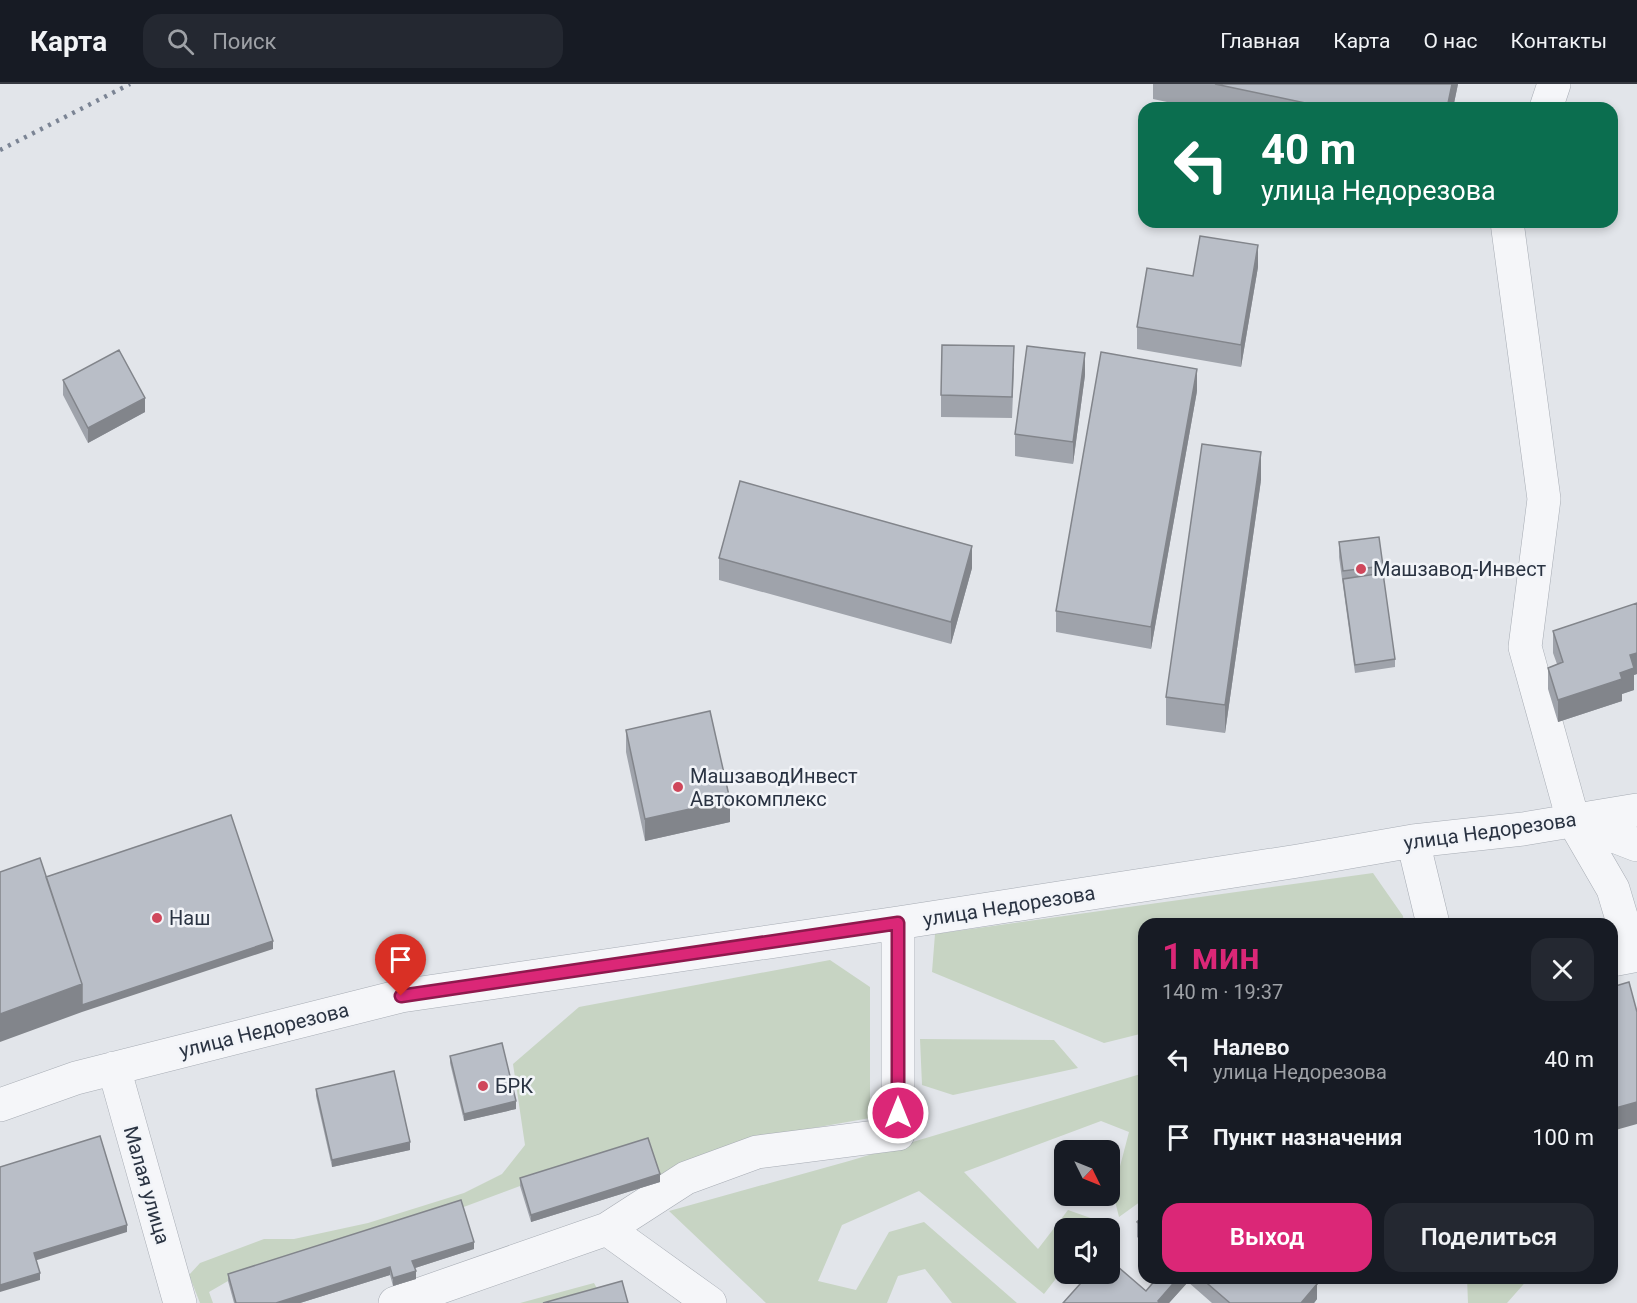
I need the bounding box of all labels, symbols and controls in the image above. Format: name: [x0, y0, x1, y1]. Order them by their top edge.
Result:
search box: [143, 14, 563, 68]
text: Карта: [30, 25, 107, 58]
icon: search: [164, 25, 197, 58]
text: Поиск: [212, 29, 277, 54]
text: Главная: [1220, 29, 1300, 53]
text: Карта: [1333, 29, 1390, 53]
text: О нас: [1423, 29, 1478, 53]
text: Контакты: [1511, 29, 1607, 53]
text: 40 m: [1261, 125, 1356, 174]
icon: left: [1162, 126, 1240, 204]
text: улица Недорезова: [1261, 175, 1496, 207]
place label: Машзавод-Инвест: [1373, 557, 1547, 581]
marker: Машзавод-Инвест: [1354, 562, 1368, 576]
place label: МашзаводИнвест Автокомплекс: [690, 764, 858, 811]
marker: МашзаводИнвест Автокомплекс: [671, 780, 685, 794]
street label: улица Недорезова: [1402, 807, 1578, 855]
street label: улица Недорезова: [921, 881, 1097, 931]
place label: Наш: [169, 906, 210, 930]
marker: Наш: [150, 911, 164, 925]
pin: [375, 934, 426, 996]
text: 1 мин: [1162, 936, 1260, 978]
button: close: [1531, 938, 1594, 1001]
icon: arrive: [384, 943, 417, 976]
text: 140 m · 19:37: [1162, 980, 1283, 1004]
street label: улица Недорезова: [177, 997, 351, 1063]
text: Налево: [1213, 1035, 1290, 1060]
icon: left: [1162, 1043, 1195, 1076]
text: 40 m: [1545, 1047, 1594, 1072]
text: улица Недорезова: [1213, 1060, 1387, 1084]
place label: БРК: [495, 1074, 533, 1098]
marker: БРК: [476, 1079, 490, 1093]
position arrow: [866, 1081, 930, 1145]
icon: arrive: [1162, 1121, 1195, 1154]
street label: Малая улица: [119, 1123, 175, 1247]
text: Пункт назначения: [1213, 1125, 1402, 1150]
text: 100 m: [1532, 1125, 1594, 1150]
north arrow: [1054, 1140, 1120, 1206]
map controls: [1054, 1140, 1120, 1284]
button: Выход: [1162, 1203, 1372, 1272]
button: Поделиться: [1384, 1203, 1594, 1272]
button: sound: [1054, 1218, 1120, 1284]

